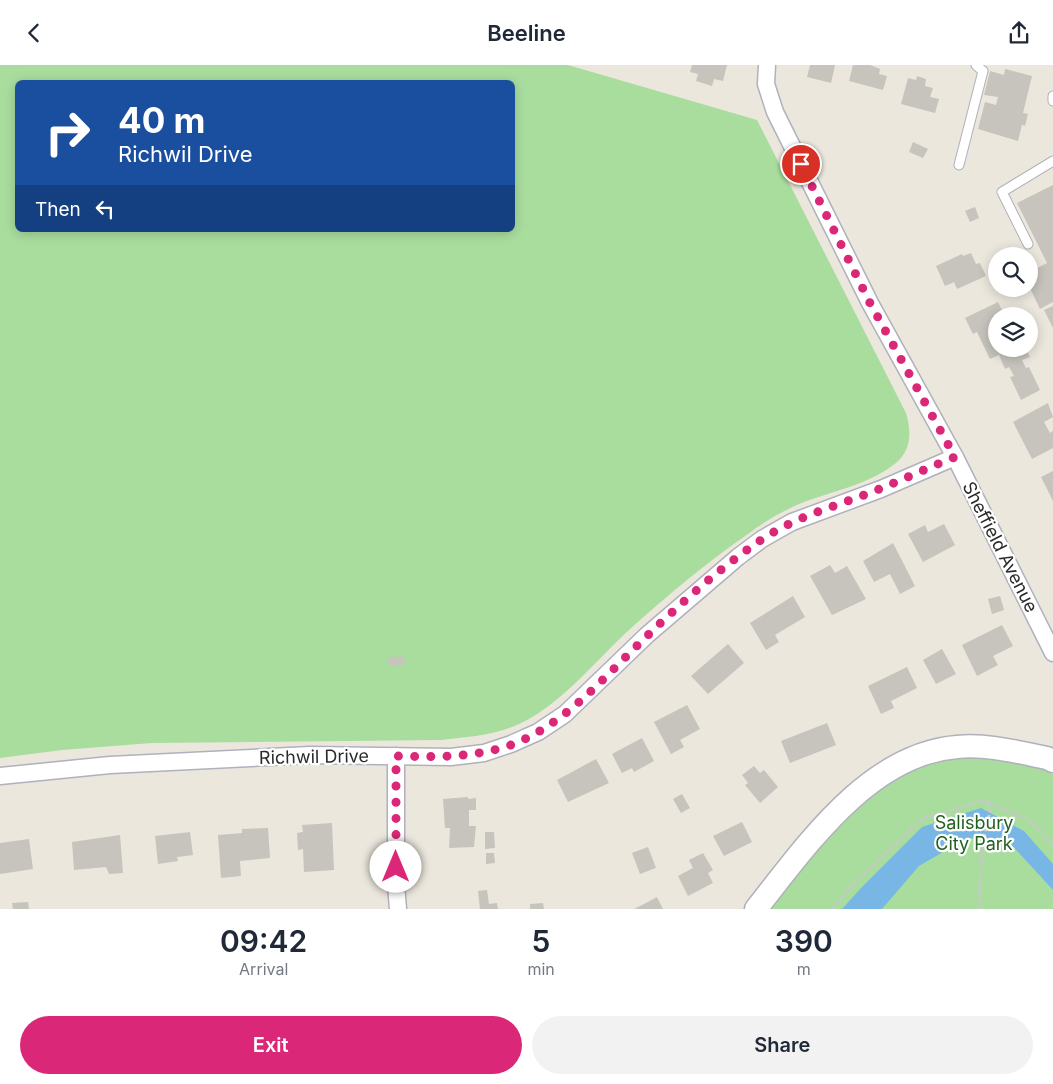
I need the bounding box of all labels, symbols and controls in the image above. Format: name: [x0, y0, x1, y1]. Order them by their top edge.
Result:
icon: back: [20, 19, 48, 47]
icon: share: [1005, 19, 1033, 47]
text: Beeline: [487, 20, 566, 46]
text: 40 m: [118, 99, 206, 141]
icon: right: [35, 100, 100, 165]
text: Richwil Drive: [118, 141, 253, 167]
pin: [780, 143, 822, 185]
icon: arrive: [787, 150, 815, 178]
icon: left: [91, 195, 119, 223]
text: Then: [35, 198, 81, 221]
map controls: [988, 247, 1038, 357]
button: search: [988, 247, 1038, 297]
button: layers: [988, 307, 1038, 357]
street label: Sheffield Avenue: [958, 478, 1042, 616]
street label: Richwil Drive: [259, 745, 369, 768]
park label: Salisbury City Park: [935, 812, 1013, 854]
position arrow: [369, 840, 421, 892]
text: 09:42: [220, 923, 307, 959]
text: 5: [532, 923, 550, 959]
text: 390: [775, 923, 833, 959]
text: Arrival: [239, 959, 288, 979]
text: min: [527, 959, 555, 979]
text: m: [797, 959, 811, 979]
button: Exit: [20, 1016, 522, 1074]
button: Share: [532, 1016, 1033, 1074]

